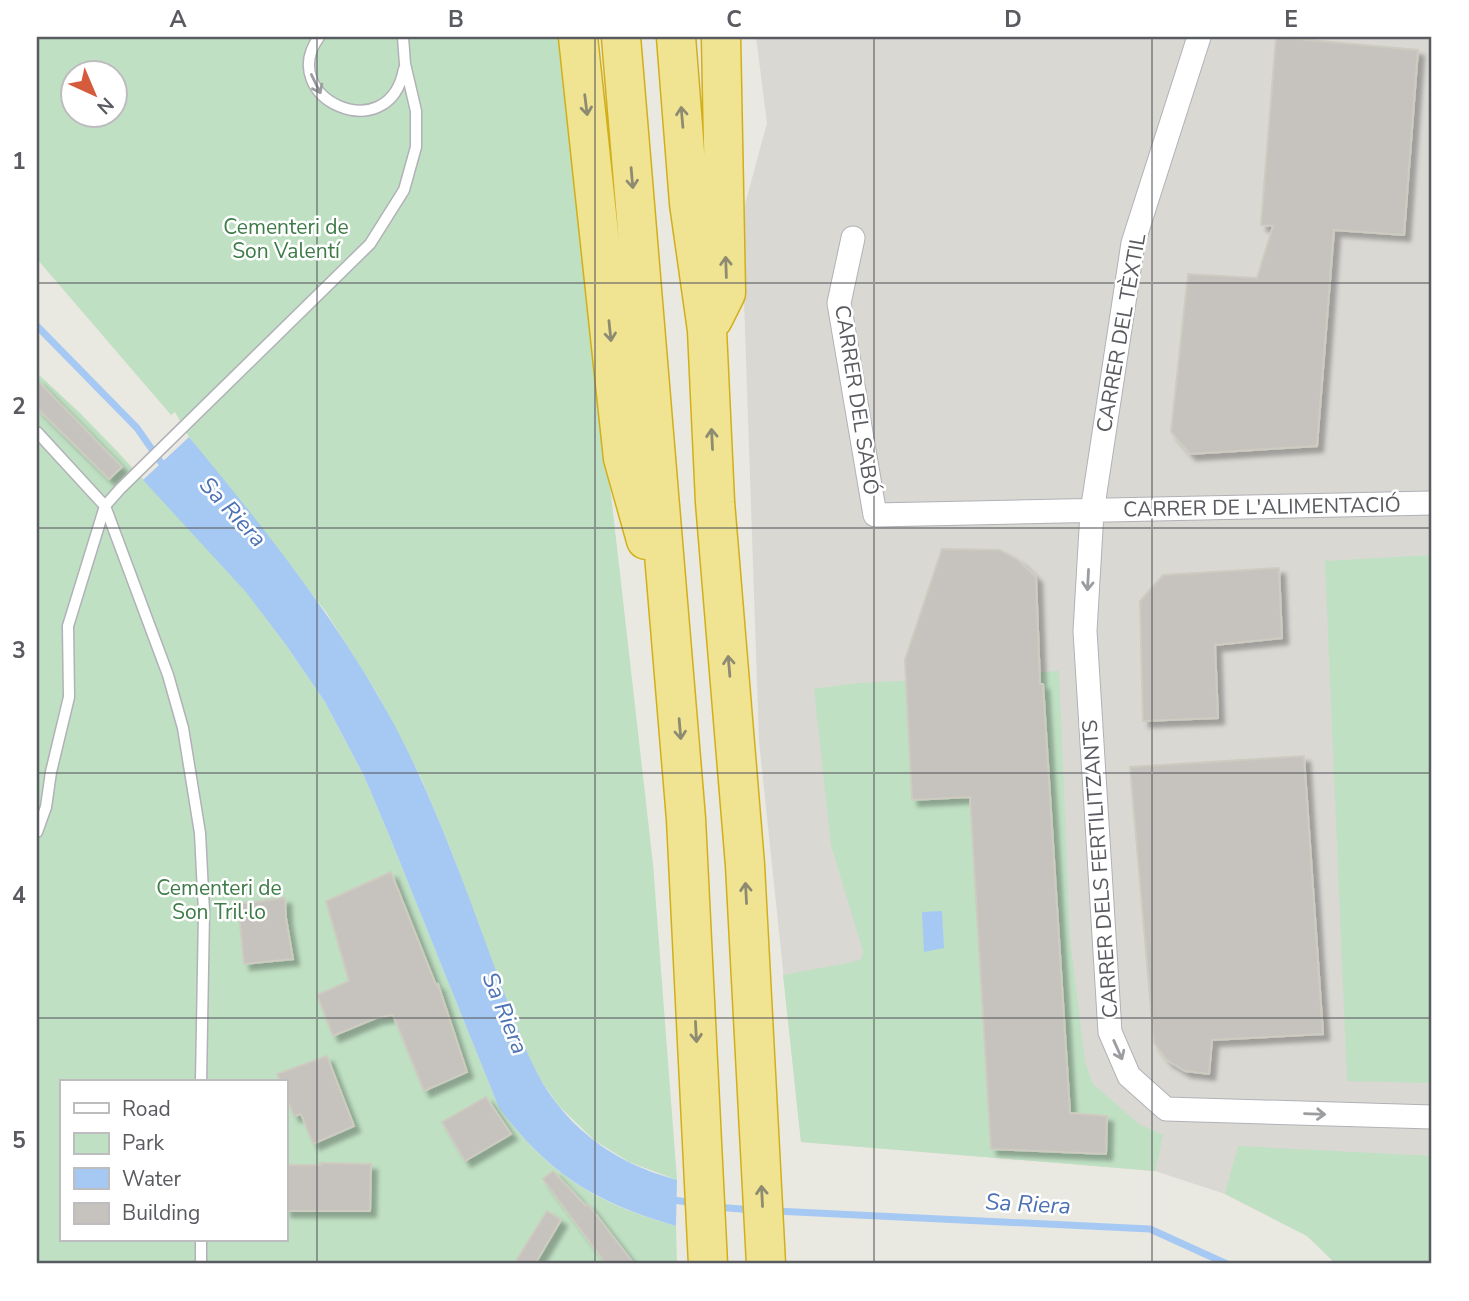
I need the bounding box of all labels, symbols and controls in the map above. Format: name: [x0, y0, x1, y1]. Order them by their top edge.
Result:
text: A: [169, 4, 187, 35]
text: B: [448, 4, 464, 35]
text: C: [726, 4, 742, 35]
text: D: [1004, 4, 1022, 35]
text: E: [1284, 4, 1298, 35]
north arrow: [60, 60, 130, 130]
one-way arrow: [310, 73, 324, 93]
text: N: [91, 91, 119, 120]
one-way arrow: [580, 93, 593, 115]
one-way arrow: [675, 106, 688, 128]
text: 1: [12, 146, 26, 177]
one-way arrow: [626, 166, 639, 189]
park label: Cementeri de Son Valentí: [223, 213, 349, 265]
street label: CARRER DEL TÈXTIL: [1090, 231, 1152, 435]
one-way arrow: [719, 256, 732, 279]
street label: CARRER DEL SABÓ: [828, 303, 886, 497]
one-way arrow: [604, 319, 617, 342]
text: 2: [12, 391, 26, 422]
one-way arrow: [706, 428, 719, 451]
water label: Sa Riera: [193, 470, 273, 554]
street label: CARRER DE L'ALIMENTACIÓ: [1123, 491, 1401, 523]
one-way arrow: [1081, 568, 1094, 591]
text: 3: [12, 635, 26, 666]
one-way arrow: [722, 656, 735, 678]
one-way arrow: [674, 717, 687, 740]
street label: CARRER DELS FERTILITZANTS: [1076, 719, 1124, 1019]
park label: Cementeri de Son Tril·lo: [156, 874, 282, 926]
text: 4: [12, 880, 26, 911]
one-way arrow: [740, 882, 753, 905]
water label: Sa Riera: [475, 968, 535, 1058]
one-way arrow: [690, 1021, 703, 1044]
one-way arrow: [1112, 1038, 1125, 1060]
legend: [60, 1080, 287, 1242]
text: Road: [122, 1095, 171, 1123]
one-way arrow: [1304, 1107, 1327, 1120]
text: 5: [12, 1125, 26, 1156]
text: Park: [122, 1129, 164, 1157]
text: Water: [122, 1165, 181, 1193]
one-way arrow: [756, 1185, 769, 1208]
water label: Sa Riera: [984, 1186, 1072, 1222]
text: Building: [122, 1199, 200, 1227]

